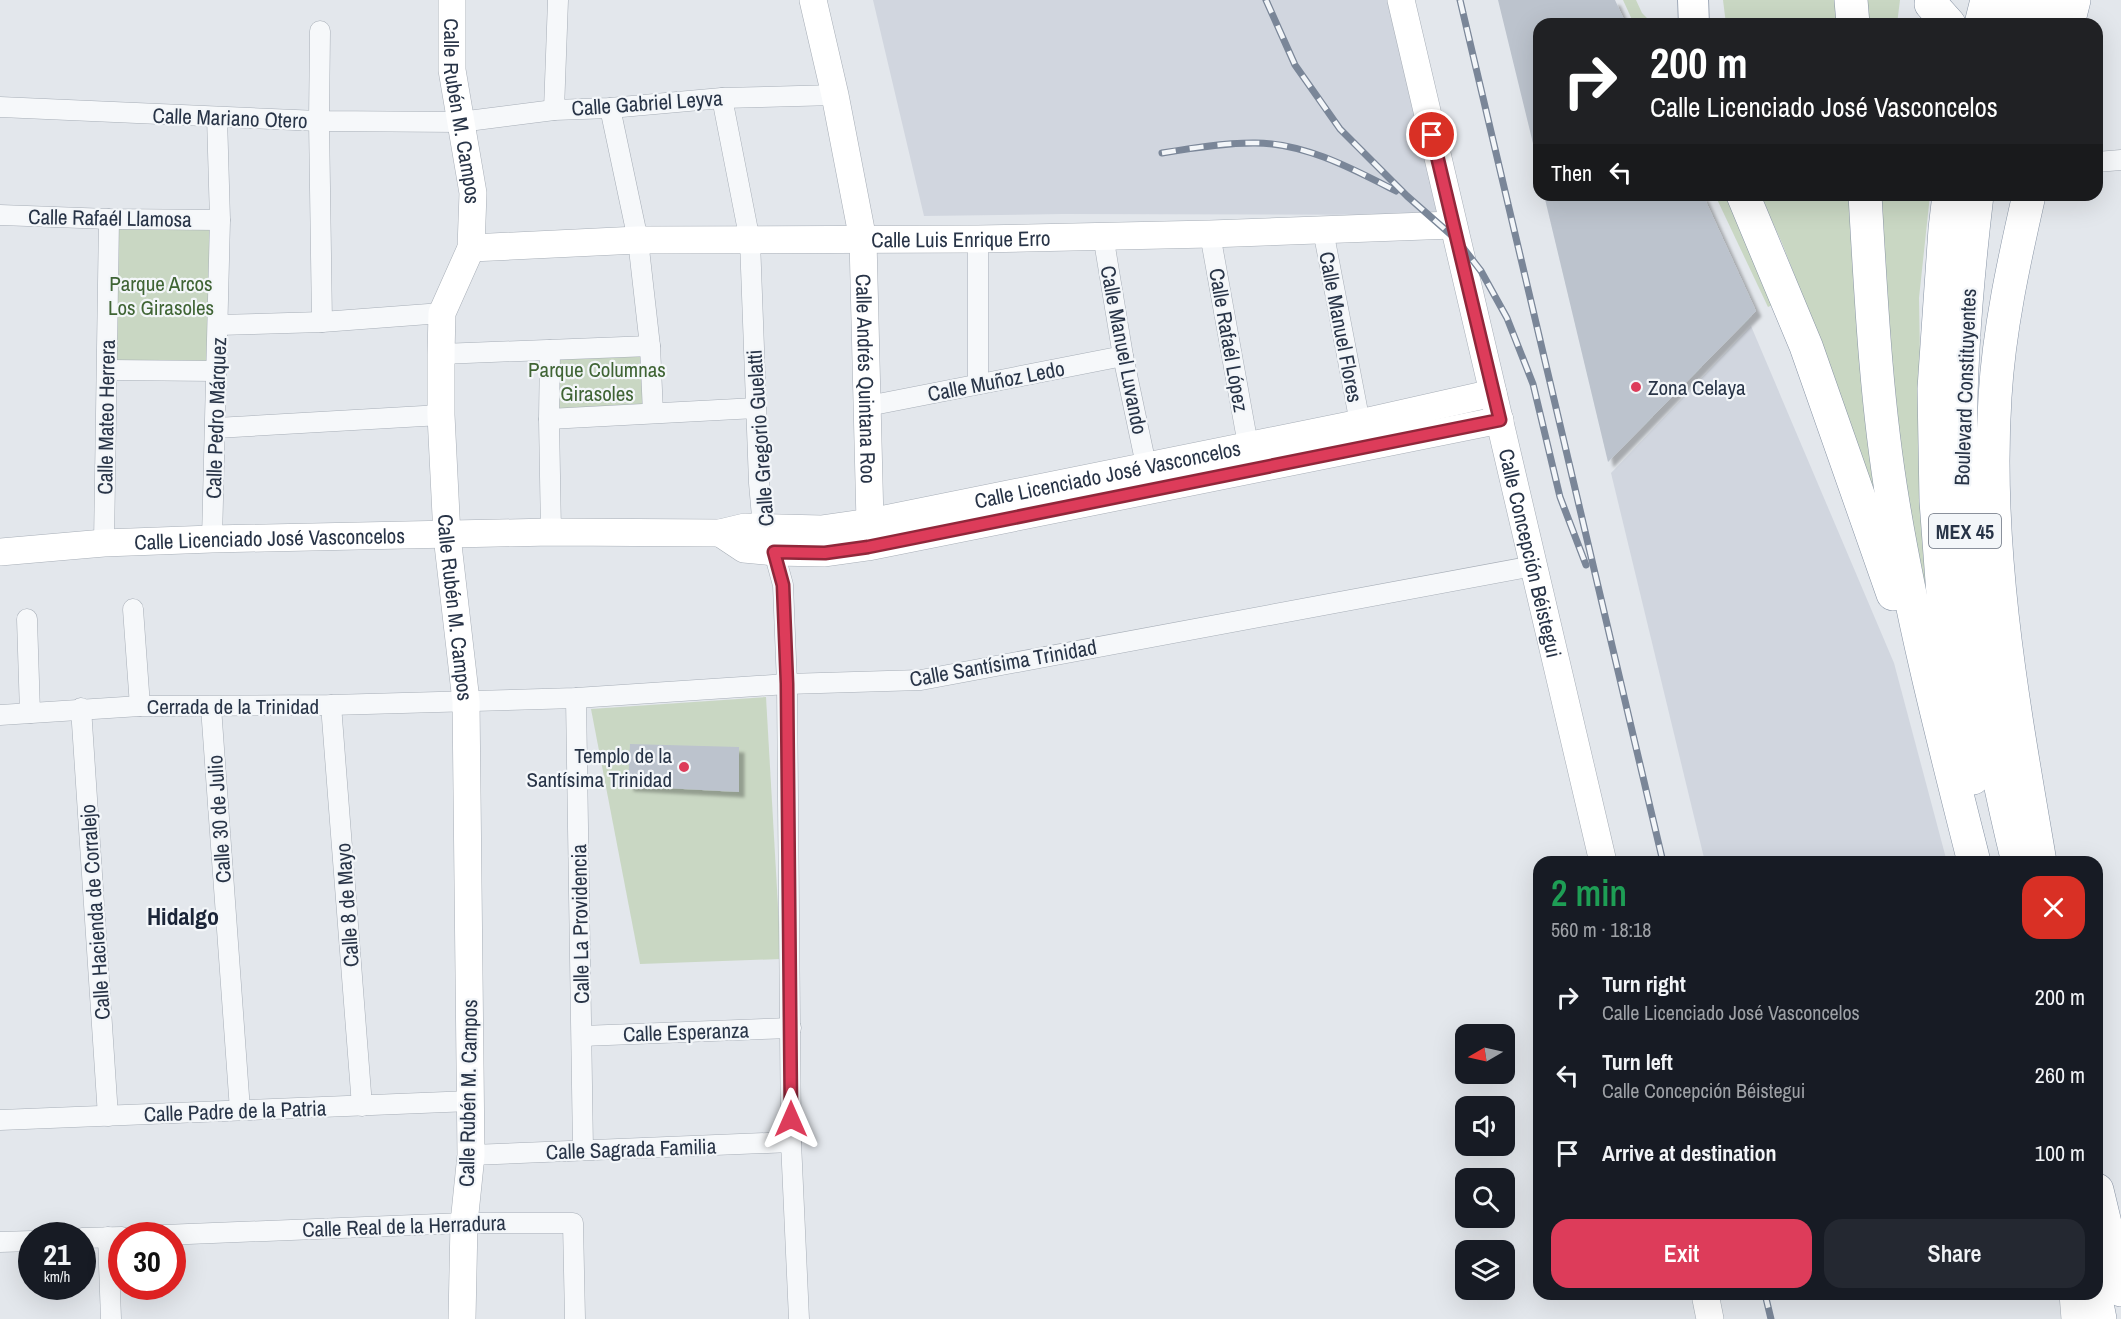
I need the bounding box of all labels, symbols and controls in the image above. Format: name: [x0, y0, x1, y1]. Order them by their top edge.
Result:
street label: Calle Rubén M. Campos: [438, 18, 488, 205]
text: 200 m: [1650, 35, 1748, 91]
icon: right: [1551, 42, 1629, 120]
street label: Calle Gabriel Leyva: [571, 83, 724, 123]
text: Calle Licenciado José Vasconcelos: [1650, 89, 1998, 125]
street label: Calle Mariano Otero: [152, 101, 308, 135]
pin: [1406, 109, 1457, 160]
icon: arrive: [1415, 118, 1448, 151]
icon: left: [1604, 156, 1637, 189]
text: Then: [1551, 158, 1592, 188]
street label: Calle Rafaél Llamosa: [28, 202, 192, 234]
street label: Calle Luis Enrique Erro: [871, 223, 1051, 254]
street label: Calle Manuel Flores: [1312, 249, 1370, 405]
street label: Calle Manuel Luvando: [1093, 263, 1155, 437]
street label: Calle Rafaél López: [1202, 266, 1256, 415]
park label: Parque Arcos Los Girasoles: [108, 269, 214, 322]
street label: Calle Andrés Quintana Roo: [849, 274, 884, 484]
street label: Boulevard Constituyentes: [1947, 288, 1983, 486]
street label: Calle Pedro Márquez: [199, 336, 233, 499]
street label: Calle Mateo Herrera: [90, 339, 122, 495]
street label: Calle Gregorio Guelatti: [739, 349, 781, 527]
street label: Calle Muñoz Ledo: [925, 354, 1067, 408]
park label: Parque Columnas Girasoles: [528, 355, 666, 408]
place label: Zona Celaya: [1648, 373, 1746, 402]
marker: Zona Celaya: [1629, 380, 1643, 394]
street label: Calle Licenciado José Vasconcelos: [972, 433, 1243, 515]
street label: Calle Concepción Béistegui: [1492, 446, 1569, 660]
street label: Calle Rubén M. Campos: [431, 513, 480, 702]
road number: MEX 45: [1929, 514, 2001, 548]
street label: Calle Licenciado José Vasconcelos: [134, 521, 405, 556]
street label: Calle Santísima Trinidad: [907, 632, 1099, 694]
street label: Cerrada de la Trinidad: [147, 692, 319, 721]
place label: Templo de la Santísima Trinidad: [526, 741, 672, 794]
street label: Calle 30 de Julio: [200, 754, 238, 884]
marker: Templo de la Santísima Trinidad: [677, 760, 691, 774]
street label: Calle Hacienda de Corralejo: [73, 803, 117, 1021]
street label: Calle 8 de Mayo: [328, 842, 366, 968]
street label: Calle La Providencia: [564, 843, 596, 1004]
text: 2 min: [1551, 869, 1627, 917]
button: close: [2022, 876, 2085, 939]
district label: Hidalgo: [147, 900, 219, 932]
text: 560 m · 18:18: [1551, 916, 1651, 943]
text: Turn right: [1602, 969, 1686, 999]
icon: right: [1551, 981, 1584, 1014]
text: 200 m: [2035, 982, 2085, 1012]
street label: Calle Rubén M. Campos: [452, 999, 484, 1187]
text: Calle Licenciado José Vasconcelos: [1602, 999, 1860, 1026]
street label: Calle Esperanza: [622, 1015, 750, 1049]
north arrow: [1455, 1024, 1515, 1084]
map controls: [1455, 1024, 1515, 1300]
text: Turn left: [1602, 1047, 1673, 1077]
icon: left: [1551, 1059, 1584, 1092]
text: 260 m: [2035, 1060, 2085, 1090]
text: Calle Concepción Béistegui: [1602, 1077, 1805, 1104]
position arrow: [759, 1087, 823, 1151]
street label: Calle Padre de la Patria: [143, 1093, 327, 1129]
button: sound: [1455, 1096, 1515, 1156]
street label: Calle Sagrada Familia: [545, 1132, 717, 1166]
icon: arrive: [1551, 1137, 1584, 1170]
text: Arrive at destination: [1602, 1138, 1776, 1168]
text: 100 m: [2035, 1138, 2085, 1168]
button: search: [1455, 1168, 1515, 1228]
street label: Calle Real de la Herradura: [302, 1208, 507, 1244]
button: Exit: [1551, 1219, 1812, 1288]
button: Share: [1824, 1219, 2085, 1288]
speed limit sign: 30: [108, 1222, 186, 1300]
text: 21: [43, 1234, 71, 1274]
button: layers: [1455, 1240, 1515, 1300]
text: km/h: [44, 1266, 70, 1287]

